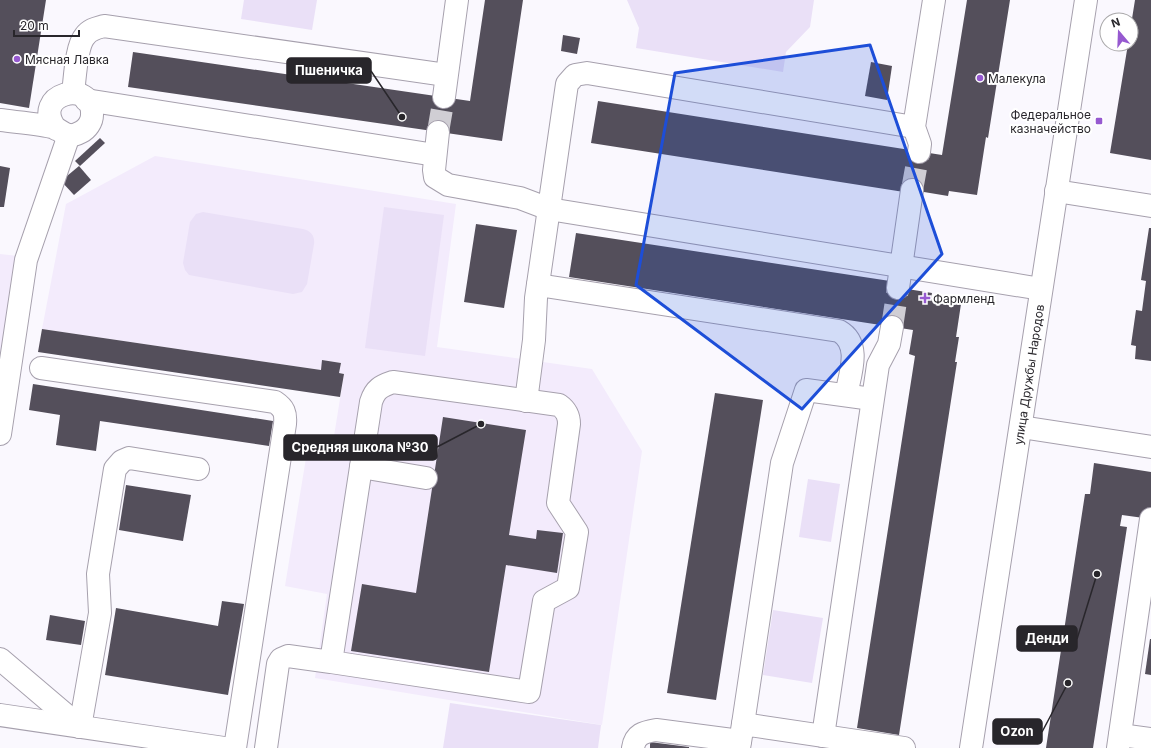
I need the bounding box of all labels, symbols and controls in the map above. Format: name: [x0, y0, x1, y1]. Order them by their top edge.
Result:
scale bar: [14, 12, 79, 38]
north arrow: [1099, 12, 1139, 52]
text: N: [1109, 15, 1122, 31]
text: 20 m: [20, 18, 49, 33]
place label: Мясная Лавка: [25, 52, 109, 67]
marker: Мясная Лавка: [12, 54, 22, 64]
callout: Пшеничка: [287, 58, 371, 83]
text: Пшеничка: [295, 62, 363, 78]
place label: Малекула: [988, 71, 1046, 86]
marker: Малекула: [975, 73, 985, 83]
place label: Федеральное казначейство: [1010, 107, 1091, 136]
marker: Федеральное казначейство: [1094, 116, 1104, 126]
place label: Фармленд: [933, 291, 995, 306]
marker: Фармленд: [920, 293, 930, 303]
street label: улица Дружбы Народов: [1010, 303, 1047, 446]
callout: Средняя школа №30: [284, 435, 437, 460]
text: Средняя школа №30: [292, 439, 429, 455]
callout: Денди: [1017, 626, 1077, 651]
text: Денди: [1025, 630, 1069, 646]
callout: Ozon: [993, 719, 1042, 744]
text: Ozon: [1000, 723, 1034, 739]

